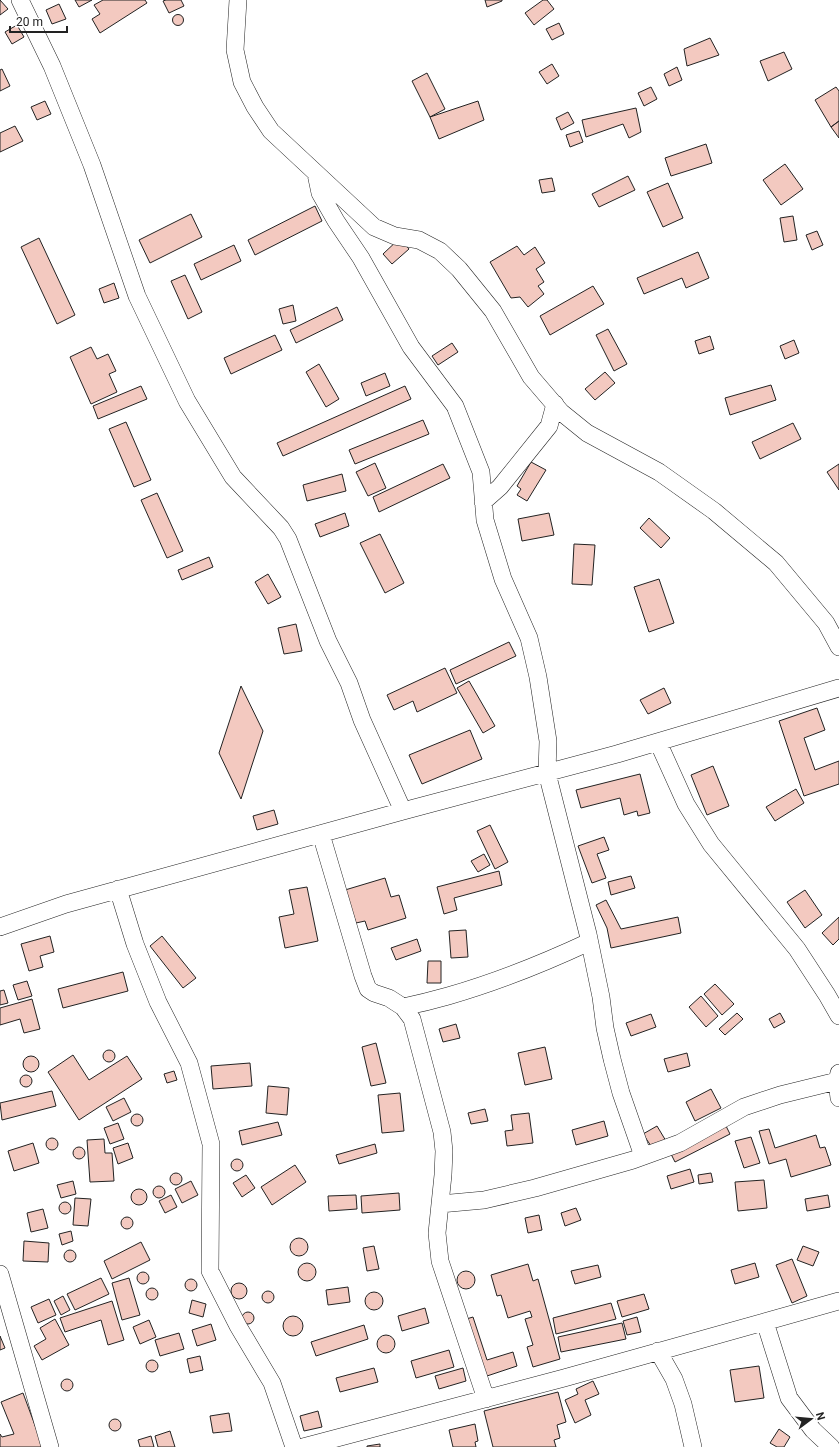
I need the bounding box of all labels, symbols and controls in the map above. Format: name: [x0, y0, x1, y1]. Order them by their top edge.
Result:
scale bar: [10, 8, 67, 34]
text: 20 m: [16, 15, 43, 29]
north arrow: [791, 1399, 831, 1439]
text: N: [813, 1411, 828, 1422]

